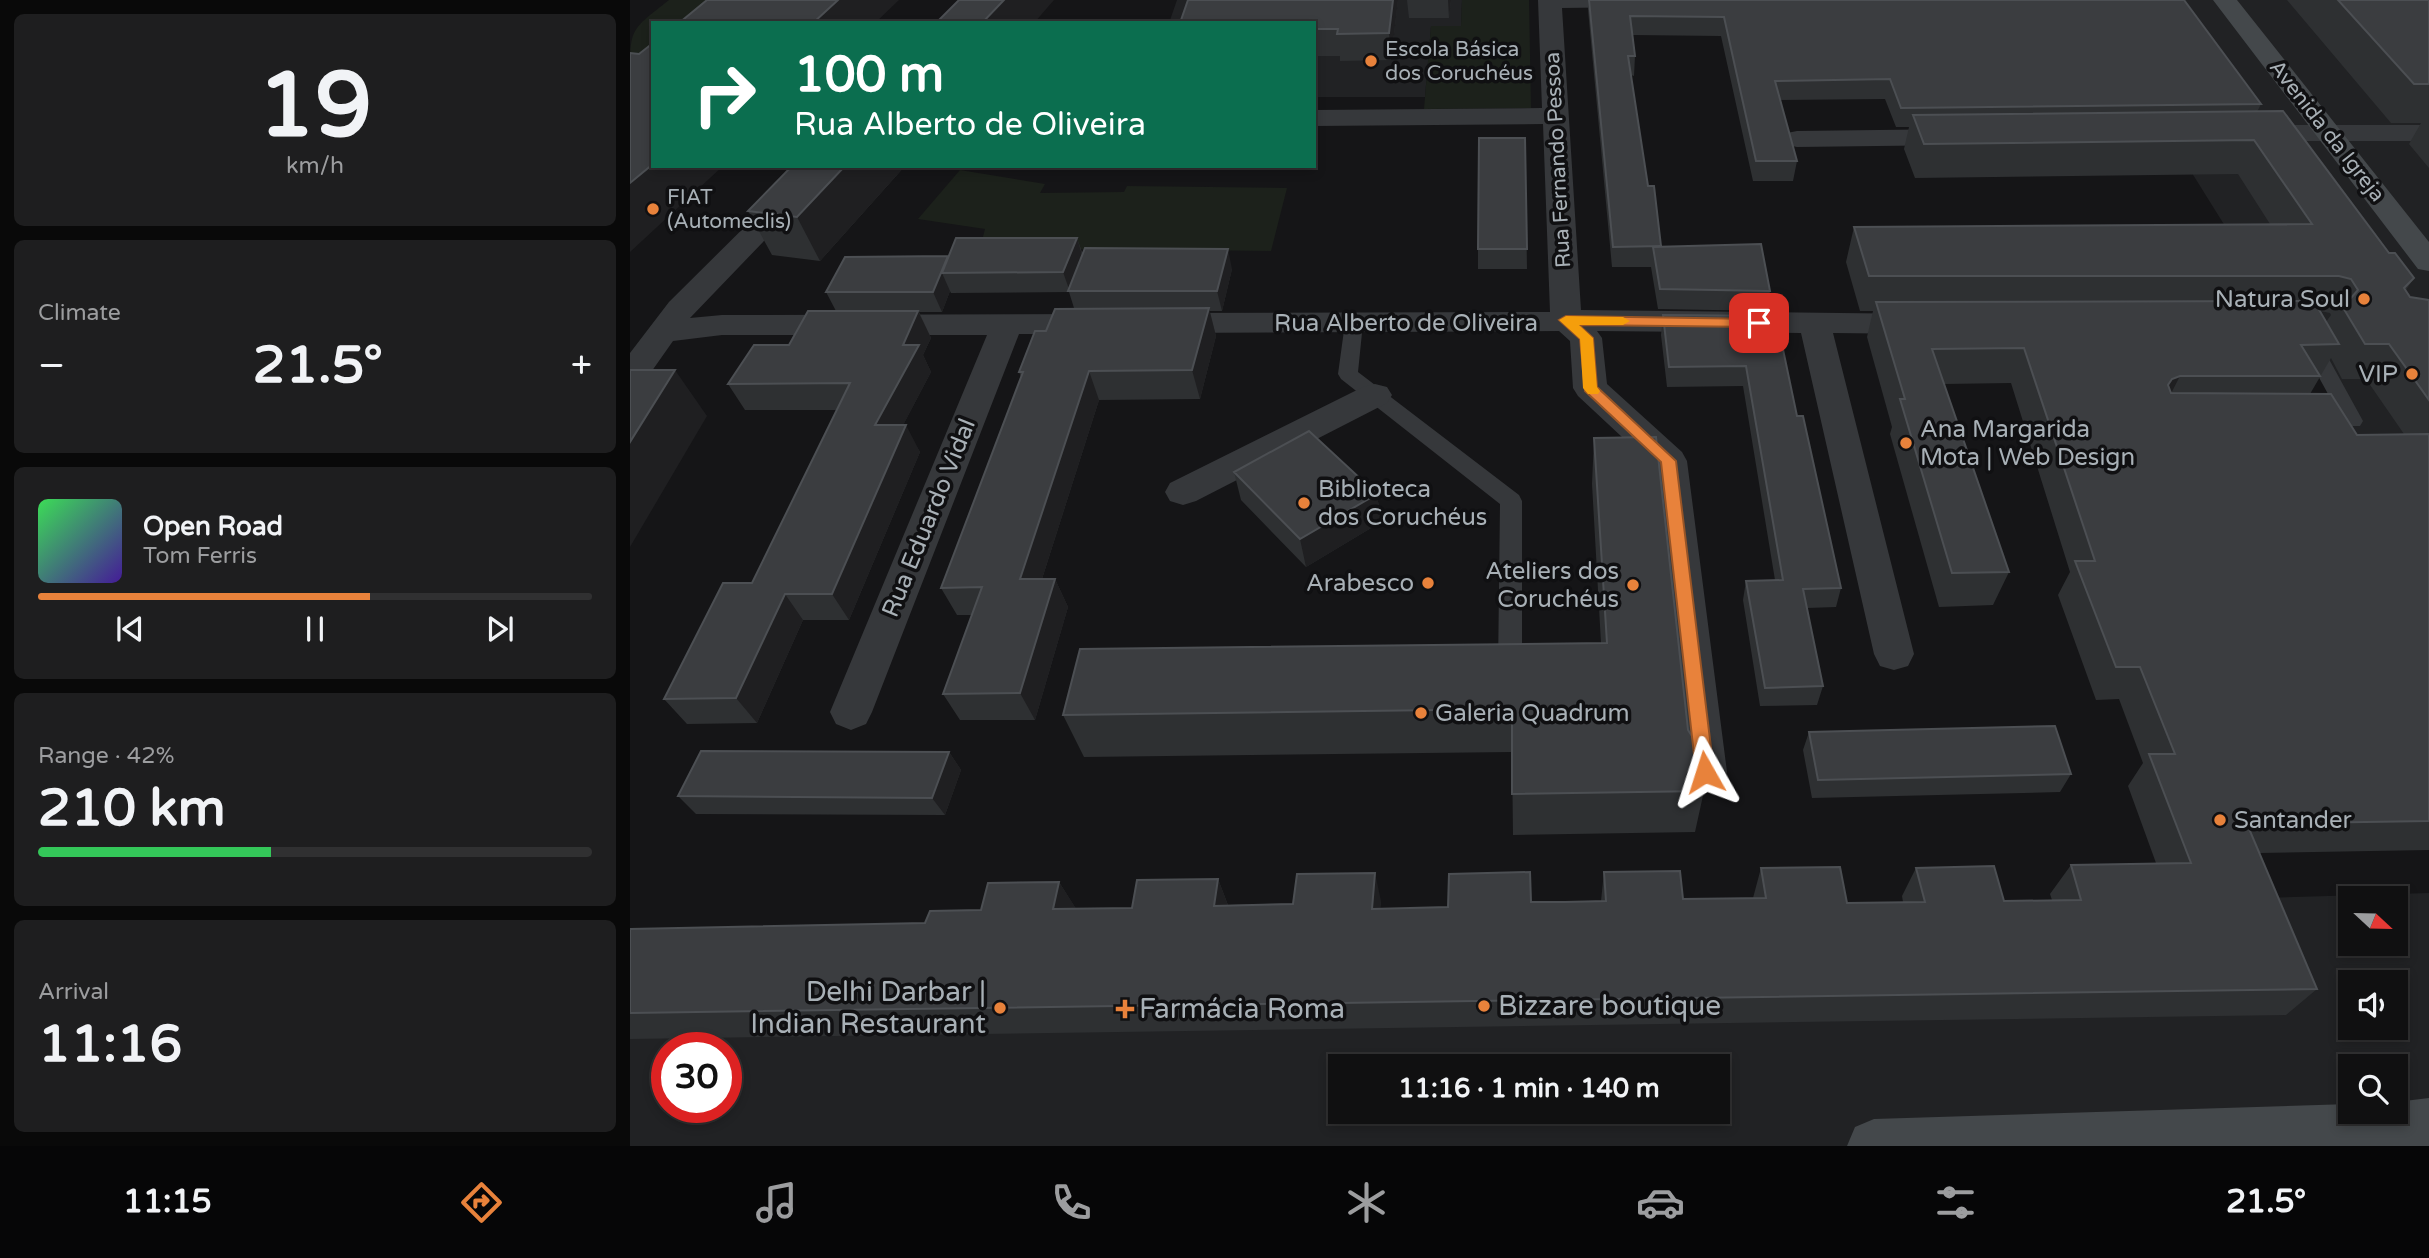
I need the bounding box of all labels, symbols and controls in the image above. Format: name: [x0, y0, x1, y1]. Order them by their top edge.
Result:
place label: Escola Básica dos Coruchéus: [1385, 37, 1533, 86]
text: 100 m: [794, 46, 944, 105]
icon: right: [679, 49, 770, 140]
text: 19: [258, 51, 372, 161]
street label: Rua Fernando Pessoa: [1540, 51, 1576, 269]
marker: Escola Básica dos Coruchéus: [1363, 53, 1379, 69]
street label: Avenida da Igreja: [2264, 55, 2390, 207]
text: Rua Alberto de Oliveira: [794, 106, 1146, 144]
text: km/h: [286, 152, 344, 180]
place label: FIAT (Automeclis): [667, 185, 791, 234]
marker: FIAT (Automeclis): [645, 201, 661, 217]
place label: Natura Soul: [2215, 285, 2350, 314]
marker: Natura Soul: [2356, 291, 2372, 307]
pin: [1729, 293, 1789, 353]
text: Climate: [38, 299, 121, 327]
icon: arrive: [1740, 304, 1778, 342]
street label: Rua Alberto de Oliveira: [1274, 309, 1538, 338]
text: 21.5°: [253, 334, 383, 397]
text: −: [38, 343, 65, 389]
text: +: [571, 343, 592, 389]
place label: VIP: [2358, 360, 2398, 389]
marker: VIP: [2404, 366, 2420, 382]
street label: Rua Eduardo Vidal: [876, 415, 982, 621]
place label: Ana Margarida Mota | Web Design: [1920, 415, 2135, 472]
marker: Ana Margarida Mota | Web Design: [1898, 435, 1914, 451]
place label: Biblioteca dos Coruchéus: [1318, 475, 1487, 532]
marker: Biblioteca dos Coruchéus: [1296, 495, 1312, 511]
text: Open Road: [143, 511, 283, 542]
text: Tom Ferris: [143, 542, 257, 570]
place label: Ateliers dos Coruchéus: [1485, 557, 1619, 614]
place label: Arabesco: [1306, 569, 1414, 598]
marker: Arabesco: [1420, 575, 1436, 591]
marker: Ateliers dos Coruchéus: [1625, 577, 1641, 593]
icon: previous: [111, 610, 149, 648]
icon: pause: [296, 610, 334, 648]
icon: next: [481, 610, 519, 648]
place label: Galeria Quadrum: [1435, 699, 1630, 728]
marker: Galeria Quadrum: [1413, 705, 1429, 721]
position arrow: [1668, 735, 1742, 809]
text: Range · 42%: [38, 742, 174, 770]
text: 210 km: [38, 777, 226, 840]
place label: Santander: [2234, 806, 2353, 835]
marker: Santander: [2212, 812, 2228, 828]
north arrow: [2338, 886, 2408, 956]
map controls: [2338, 886, 2408, 1124]
button: sound: [2338, 970, 2408, 1040]
place label: Delhi Darbar | Indian Restaurant: [750, 975, 986, 1041]
text: Arrival: [38, 978, 109, 1006]
place label: Bizzare boutique: [1498, 989, 1721, 1023]
place label: Farmácia Roma: [1139, 992, 1345, 1026]
marker: Bizzare boutique: [1476, 998, 1492, 1014]
marker: Delhi Darbar | Indian Restaurant: [992, 1000, 1008, 1016]
marker: Farmácia Roma: [1117, 1001, 1133, 1017]
text: 11:16: [38, 1013, 182, 1076]
speed limit sign: 30: [651, 1032, 742, 1123]
button: search: [2338, 1054, 2408, 1124]
text: 11:16 · 1 min · 140 m: [1398, 1073, 1660, 1104]
icon: directions: [457, 1178, 506, 1227]
icon: music: [752, 1178, 801, 1227]
icon: phone: [1047, 1178, 1096, 1227]
icon: climate: [1342, 1178, 1391, 1227]
icon: car: [1636, 1178, 1685, 1227]
icon: filters: [1931, 1178, 1980, 1227]
text: 11:15: [123, 1183, 212, 1221]
text: 21.5°: [2226, 1183, 2306, 1221]

